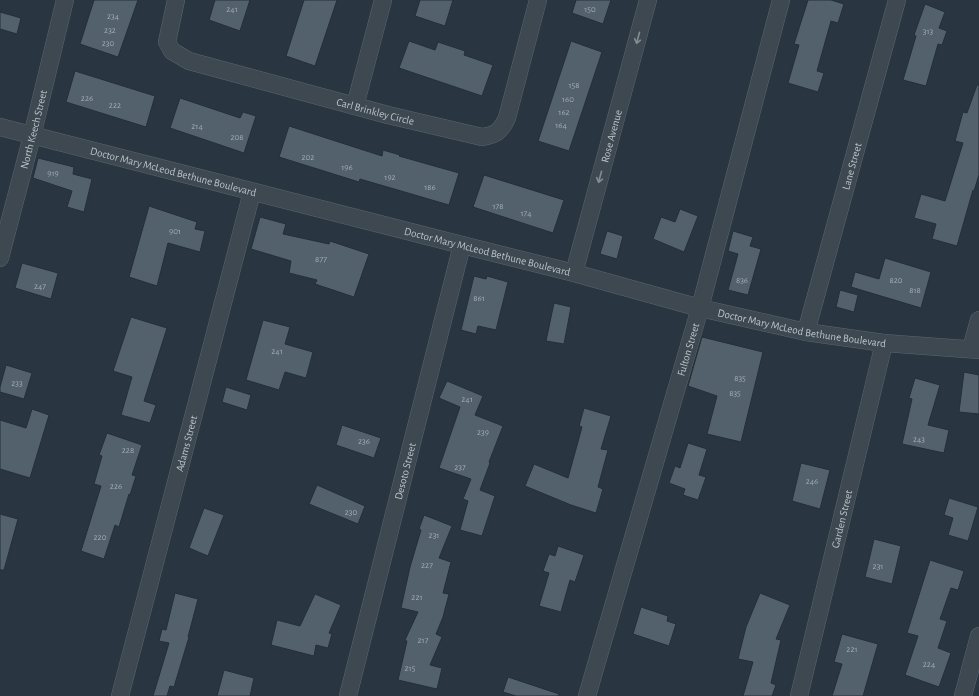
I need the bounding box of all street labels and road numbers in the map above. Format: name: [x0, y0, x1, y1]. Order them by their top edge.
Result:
street label: North Keech Street: [18, 88, 49, 170]
street label: Carl Brinkley Circle: [335, 96, 415, 126]
street label: Rose Avenue: [599, 108, 624, 164]
street label: Lane Street: [840, 141, 863, 191]
street label: Doctor Mary McLeod Bethune Boulevard: [89, 145, 258, 198]
street label: Doctor Mary McLeod Bethune Boulevard: [403, 225, 572, 277]
street label: Doctor Mary McLeod Bethune Boulevard: [717, 307, 887, 349]
street label: Fulton Street: [675, 321, 701, 377]
street label: Adams Street: [174, 414, 199, 473]
street label: Desoto Street: [392, 441, 417, 501]
street label: Garden Street: [829, 488, 854, 549]

